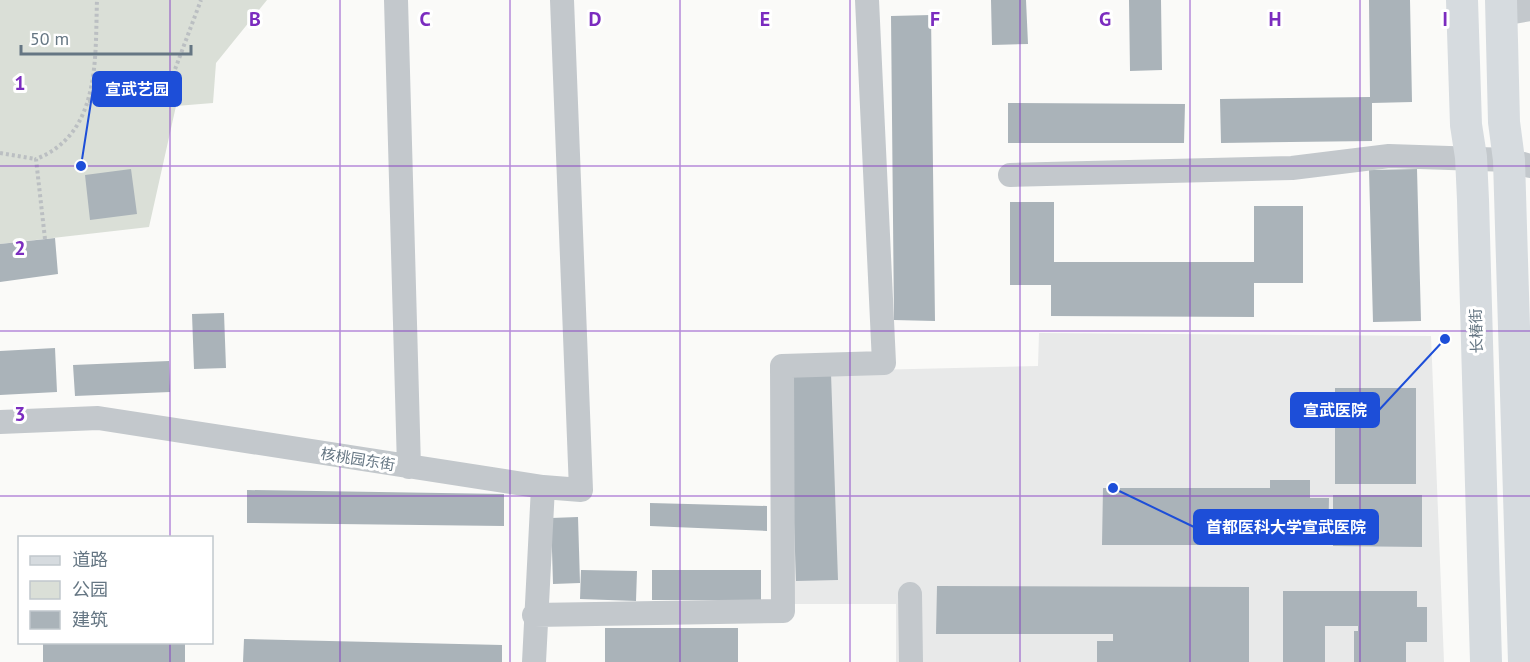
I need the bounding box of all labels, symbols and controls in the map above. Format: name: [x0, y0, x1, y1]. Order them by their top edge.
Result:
text: B: [249, 6, 261, 32]
text: C: [419, 6, 431, 32]
text: D: [589, 6, 602, 32]
text: E: [760, 6, 770, 32]
text: F: [930, 6, 940, 32]
text: G: [1099, 6, 1111, 32]
text: H: [1268, 6, 1282, 32]
text: I: [1442, 6, 1448, 32]
scale bar: [21, 18, 190, 56]
text: 50 m: [30, 27, 69, 50]
text: 1: [14, 70, 26, 96]
callout: 宣武艺园: [93, 72, 181, 106]
text: 宣武艺园: [105, 79, 169, 99]
text: 2: [14, 235, 26, 261]
street label: 长椿街: [1466, 308, 1486, 354]
callout: 宣武医院: [1291, 393, 1379, 427]
text: 宣武医院: [1303, 400, 1367, 420]
text: 3: [14, 401, 26, 427]
street label: 核桃园东街: [319, 444, 397, 474]
callout: 首都医科大学宣武医院: [1194, 510, 1378, 544]
text: 首都医科大学宣武医院: [1206, 517, 1366, 537]
legend: [18, 536, 213, 644]
text: 道路: [72, 548, 108, 571]
text: 公园: [72, 578, 108, 601]
text: 建筑: [72, 608, 108, 631]

